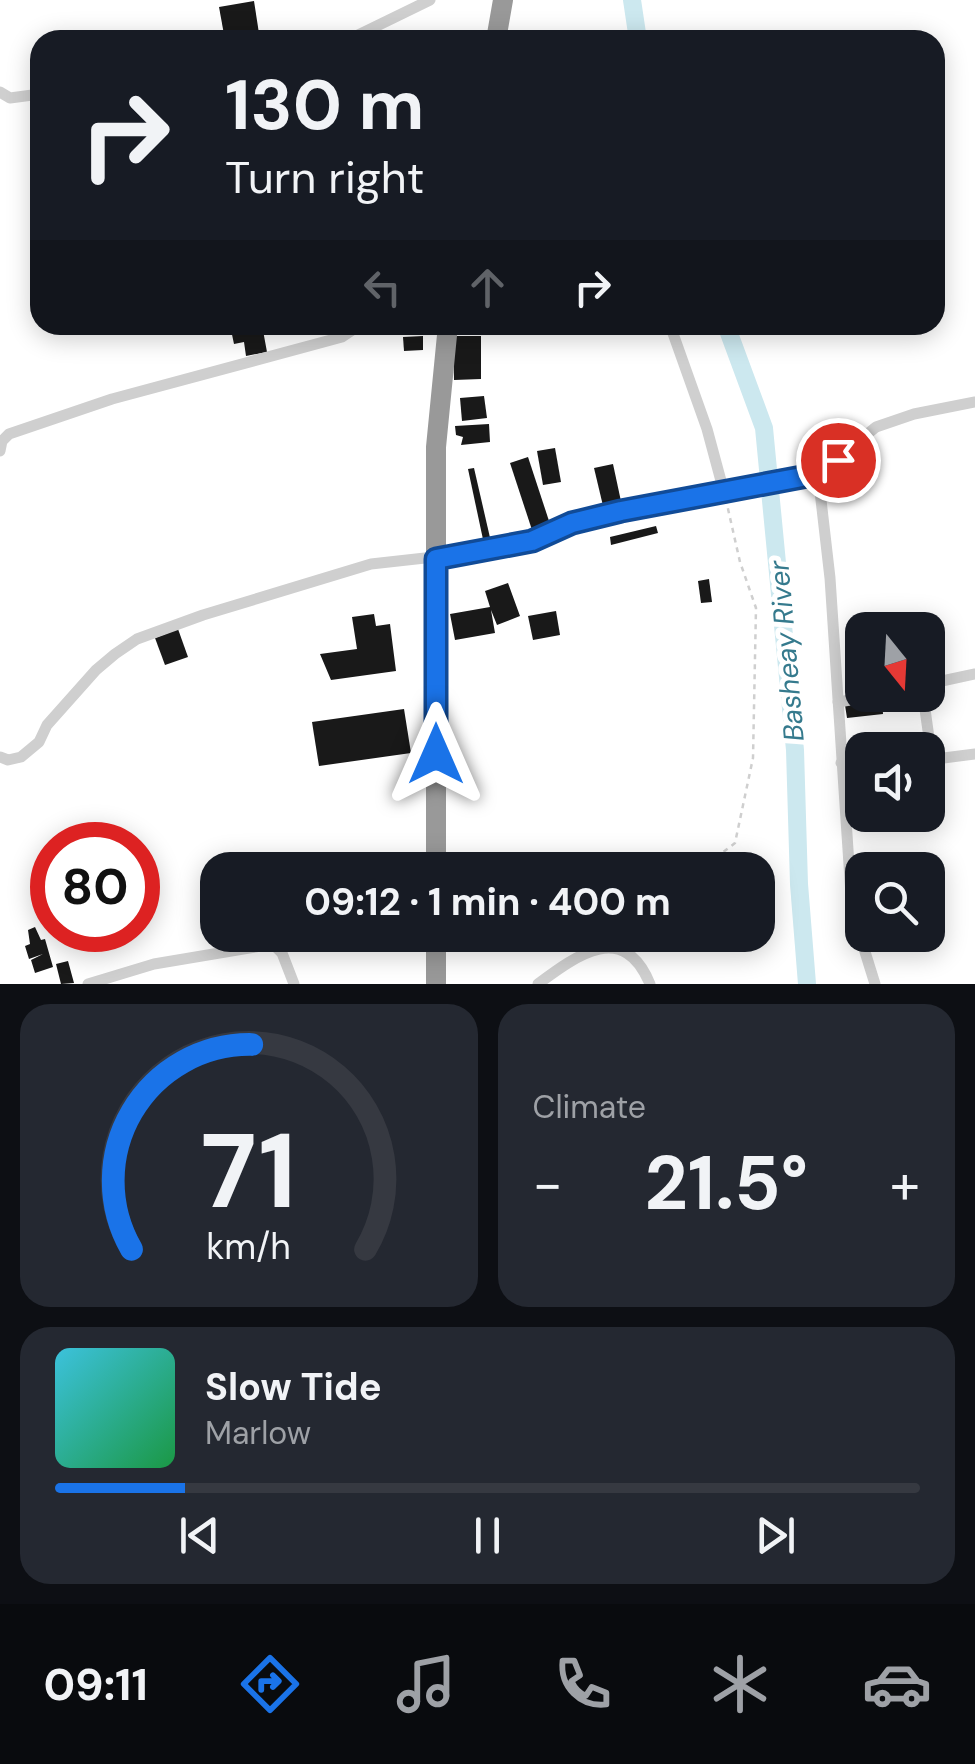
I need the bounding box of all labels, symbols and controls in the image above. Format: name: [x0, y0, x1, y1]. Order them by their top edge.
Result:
text: 130 m: [225, 60, 424, 151]
icon: right: [60, 70, 190, 200]
text: Turn right: [225, 148, 424, 207]
icon: left: [355, 260, 410, 315]
icon: ahead: [460, 260, 515, 315]
icon: right: [565, 260, 620, 315]
pin: [796, 418, 881, 503]
icon: arrive: [811, 433, 866, 488]
water label: Basheay River: [760, 558, 813, 743]
north arrow: [845, 612, 945, 712]
map controls: [845, 612, 945, 952]
position arrow: [384, 702, 488, 806]
button: sound: [845, 732, 945, 832]
speed limit sign: 80: [30, 822, 160, 952]
button: search: [845, 852, 945, 952]
text: 09:12 · 1 min · 400 m: [304, 877, 671, 927]
text: Climate: [533, 1086, 646, 1128]
text: 71: [201, 1104, 297, 1239]
text: 21.5°: [645, 1135, 808, 1232]
text: −: [533, 1148, 563, 1220]
text: +: [890, 1148, 920, 1220]
text: km/h: [207, 1224, 291, 1270]
text: Slow Tide: [205, 1362, 382, 1412]
text: Marlow: [205, 1412, 311, 1454]
icon: previous: [172, 1508, 227, 1563]
icon: pause: [460, 1508, 515, 1563]
icon: next: [748, 1508, 803, 1563]
icon: directions: [235, 1649, 305, 1719]
icon: music: [391, 1649, 461, 1719]
icon: phone: [548, 1649, 618, 1719]
icon: climate: [705, 1649, 775, 1719]
icon: car: [862, 1649, 932, 1719]
text: 09:11: [43, 1655, 148, 1714]

